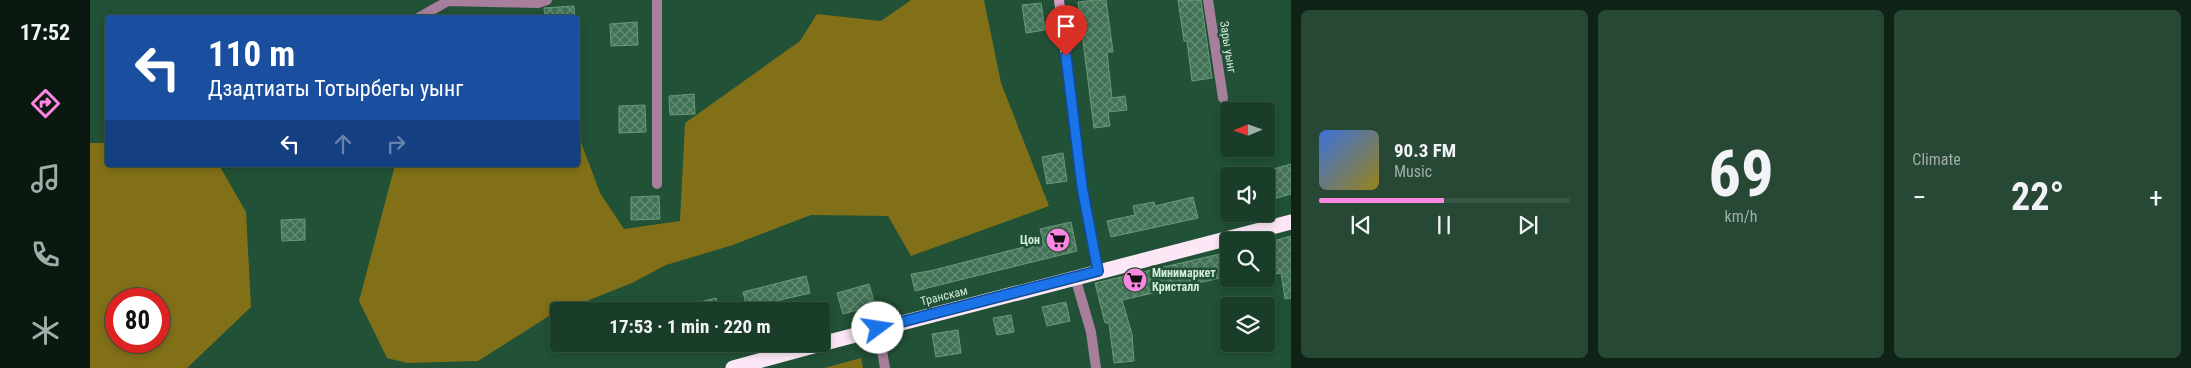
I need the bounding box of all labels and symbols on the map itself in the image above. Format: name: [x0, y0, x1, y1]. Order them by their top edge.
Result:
pin: [1045, 5, 1087, 56]
street label: Зары уынг: [1217, 20, 1239, 75]
north arrow: [1220, 102, 1275, 158]
supermarket icon: Цон: [1045, 227, 1071, 253]
place label: Цон: [1020, 233, 1040, 247]
place label: Минимаркет Кристалл: [1152, 266, 1216, 294]
supermarket icon: Минимаркет Кристалл: [1122, 267, 1148, 293]
street label: Транскам: [919, 283, 969, 309]
speed limit sign: 80: [105, 288, 170, 353]
position arrow: [851, 301, 903, 353]

